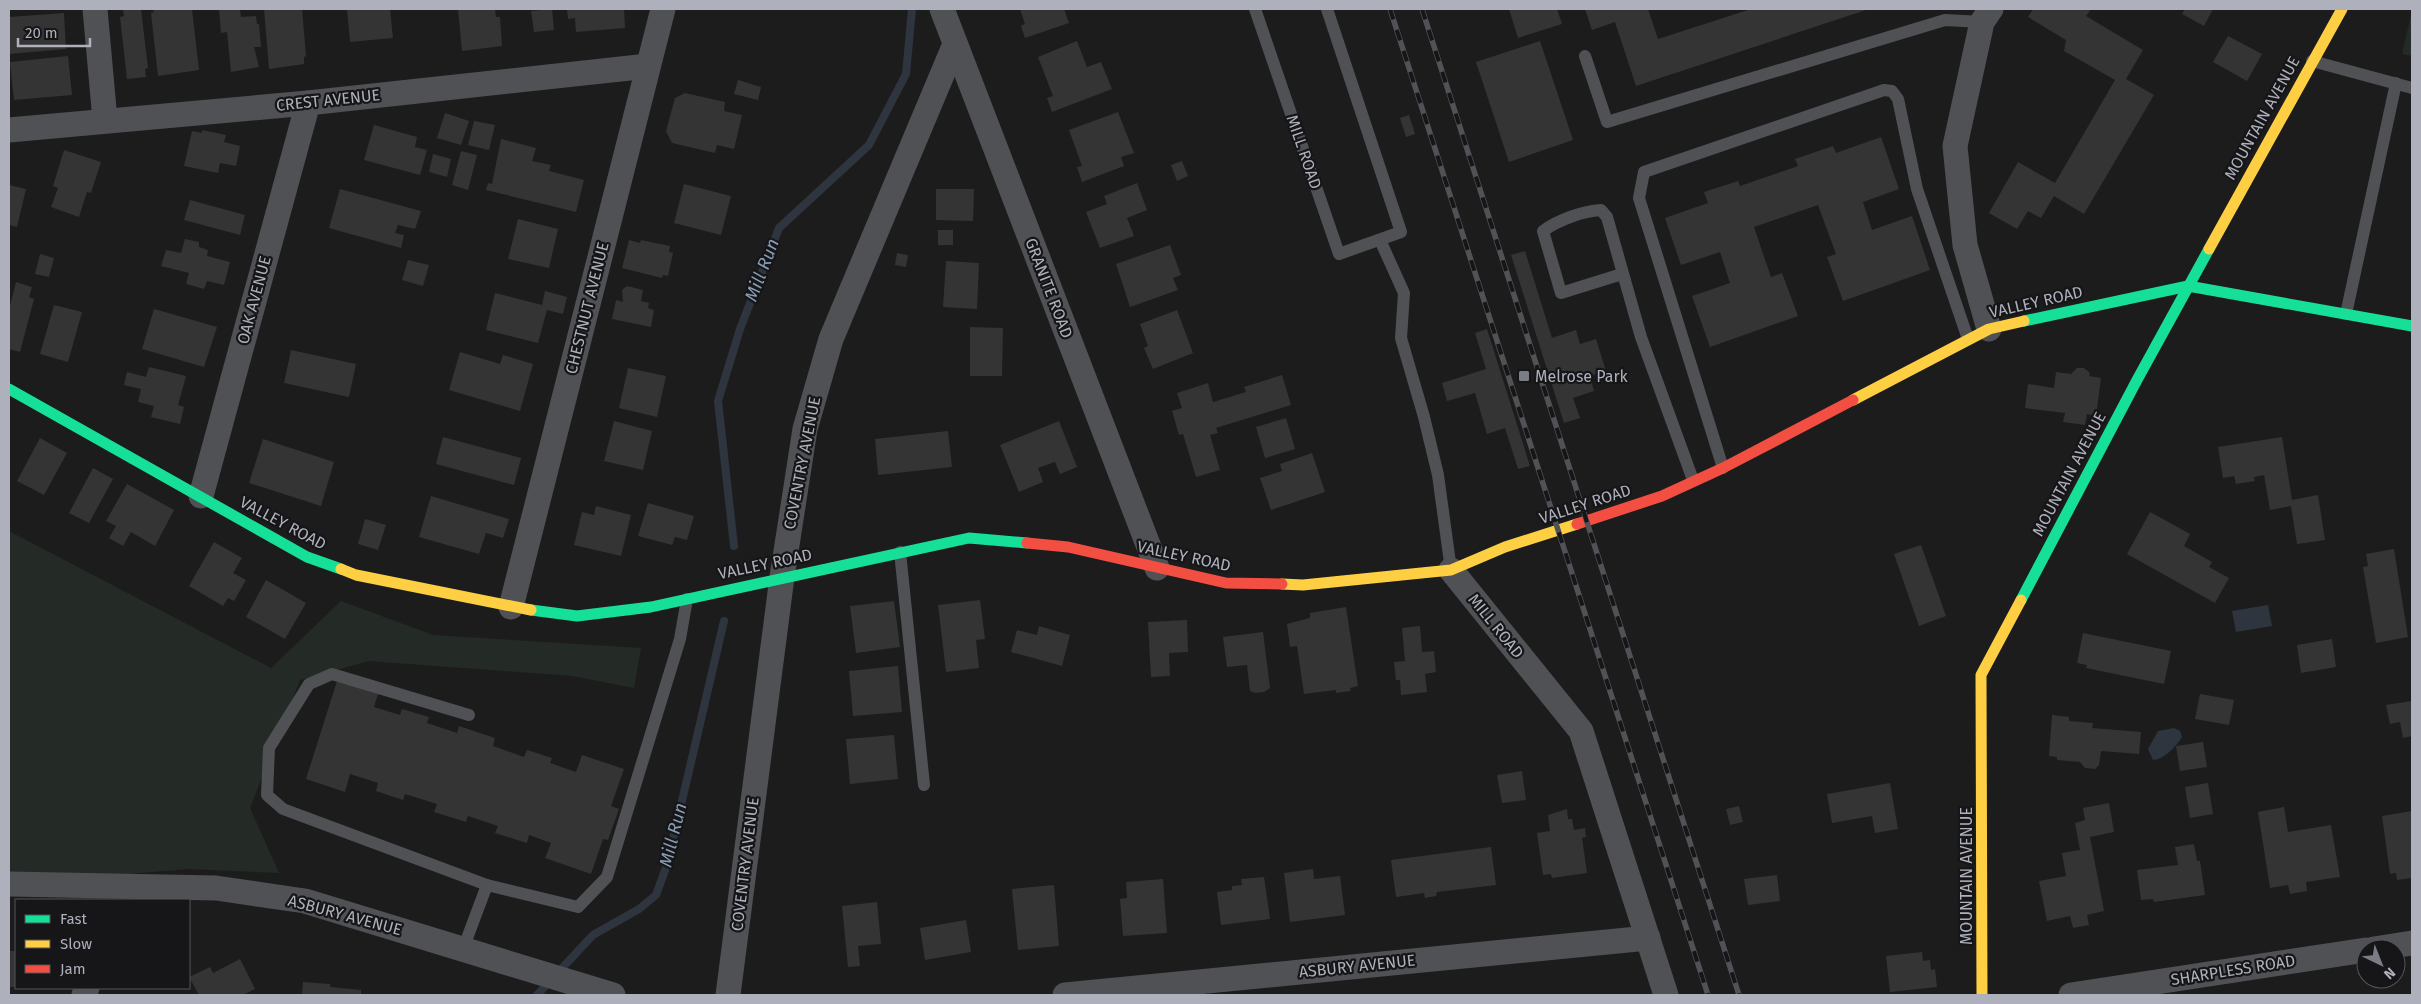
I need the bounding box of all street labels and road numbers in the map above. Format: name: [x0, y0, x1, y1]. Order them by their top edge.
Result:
street label: MOUNTAIN AVENUE: [2220, 53, 2304, 183]
street label: CREST AVENUE: [275, 85, 381, 115]
street label: MILL ROAD: [1282, 112, 1326, 192]
street label: GRANITE ROAD: [1021, 235, 1077, 341]
street label: CHESTNUT AVENUE: [561, 240, 613, 376]
street label: OAK AVENUE: [233, 254, 275, 346]
street label: VALLEY ROAD: [1987, 282, 2085, 322]
street label: COVENTRY AVENUE: [780, 395, 824, 531]
street label: MOUNTAIN AVENUE: [2028, 409, 2110, 539]
street label: VALLEY ROAD: [1537, 480, 1633, 528]
street label: VALLEY ROAD: [237, 492, 329, 554]
street label: VALLEY ROAD: [1135, 537, 1233, 575]
street label: VALLEY ROAD: [716, 545, 814, 583]
street label: MILL ROAD: [1464, 590, 1528, 662]
street label: COVENTRY AVENUE: [727, 796, 763, 932]
street label: MOUNTAIN AVENUE: [1957, 807, 1976, 945]
street label: ASBURY AVENUE: [286, 891, 404, 939]
street label: ASBURY AVENUE: [1298, 950, 1416, 982]
street label: SHARPLESS ROAD: [2170, 951, 2296, 989]

